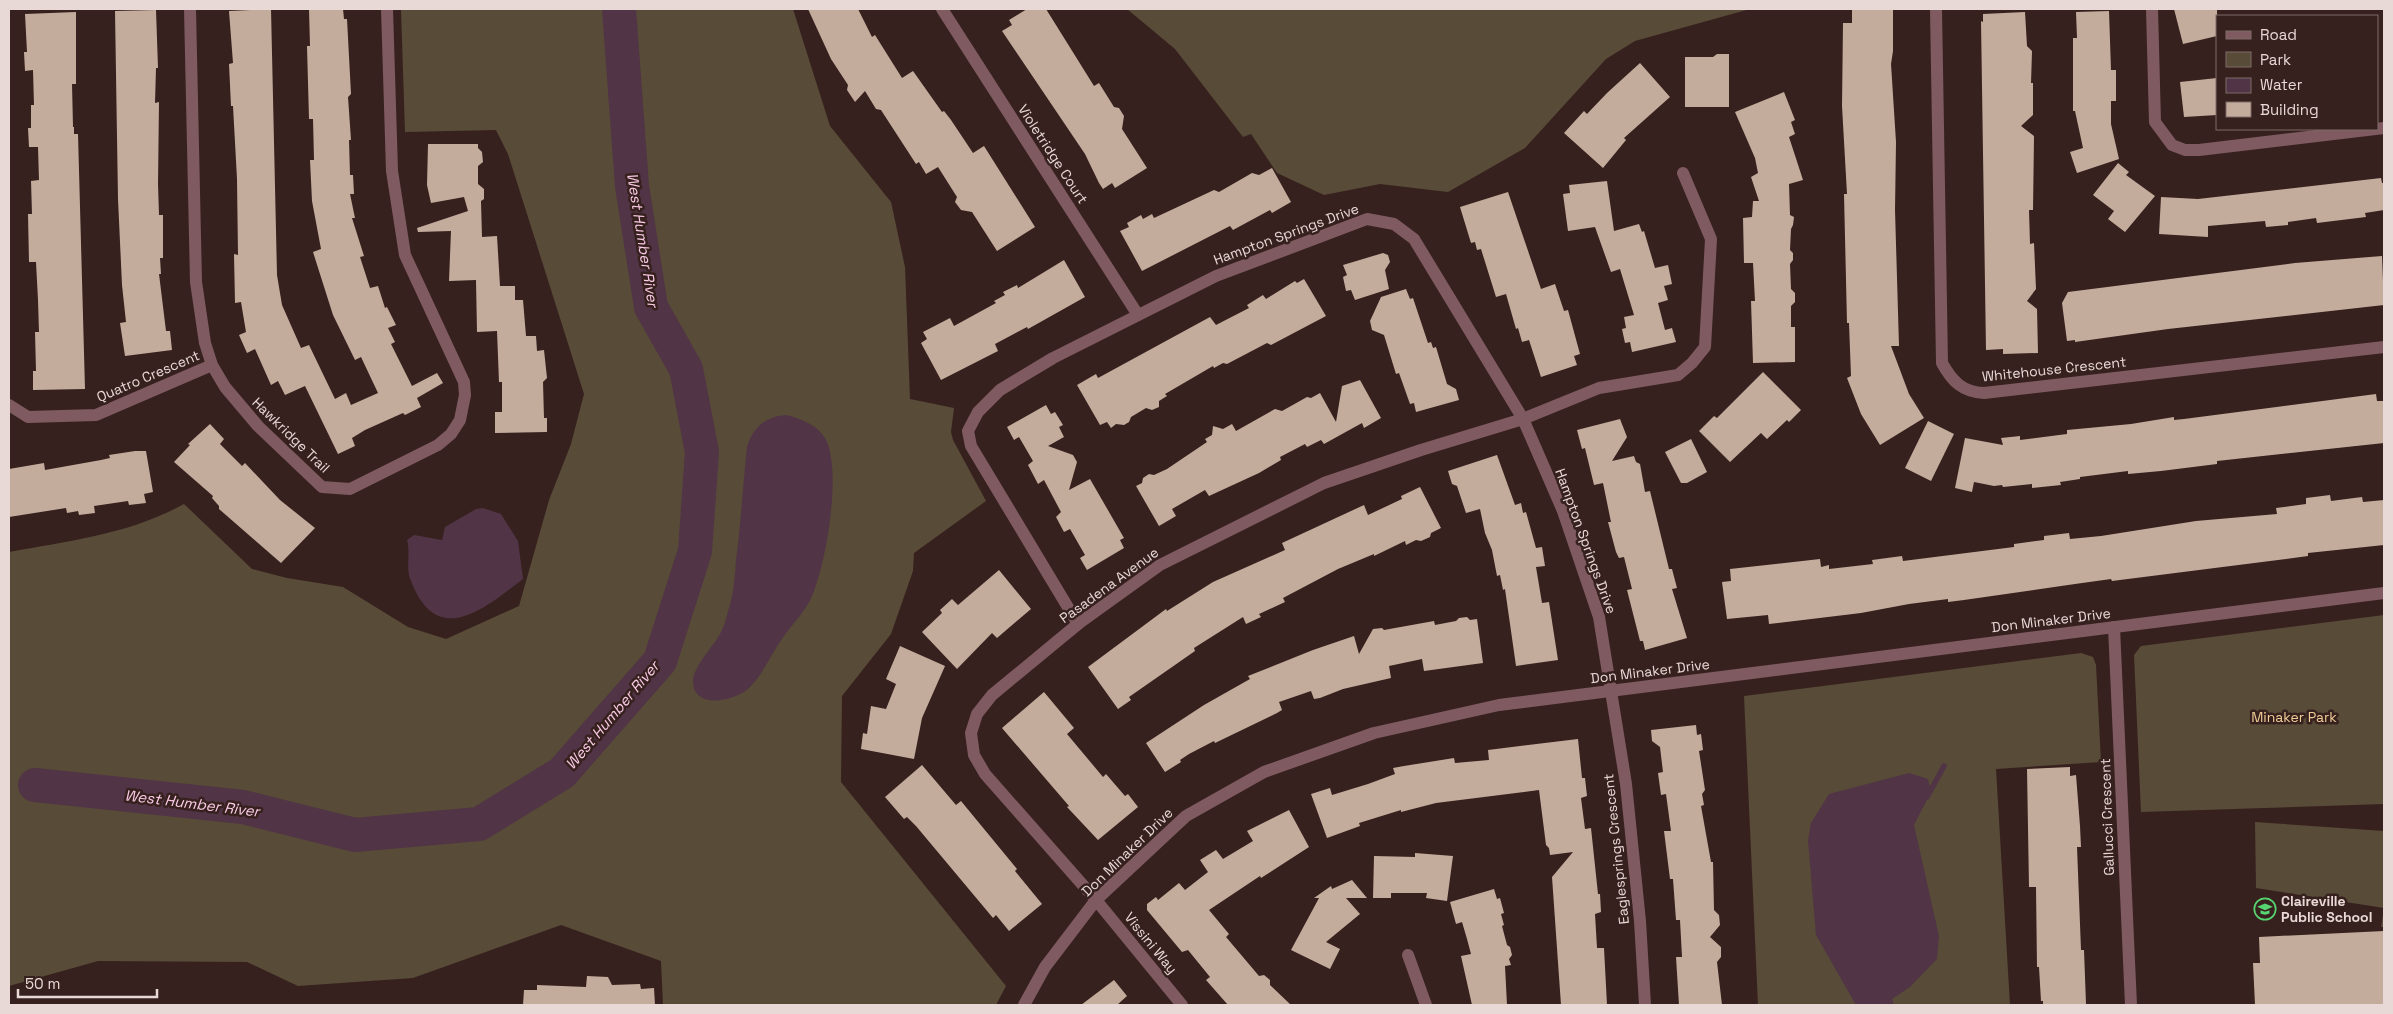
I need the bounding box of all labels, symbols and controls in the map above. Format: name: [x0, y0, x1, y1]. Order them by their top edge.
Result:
legend: [2216, 15, 2378, 130]
text: Road: [2260, 25, 2297, 44]
text: Park: [2260, 50, 2291, 69]
text: Water: [2260, 75, 2303, 94]
text: Building: [2260, 100, 2319, 119]
street label: Violetridge Court: [1014, 101, 1092, 207]
water label: West Humber River: [623, 171, 663, 310]
street label: Hampton Springs Drive: [1211, 199, 1361, 269]
street label: Quatro Crescent: [94, 346, 202, 406]
street label: Whitehouse Crescent: [1981, 352, 2127, 386]
street label: Hawkridge Trail: [248, 393, 334, 477]
street label: Hampton Springs Drive: [1551, 466, 1621, 616]
street label: Pasadena Avenue: [1056, 543, 1162, 627]
street label: Don Minaker Drive: [1990, 604, 2112, 636]
street label: Don Minaker Drive: [1589, 655, 1711, 687]
water label: West Humber River: [561, 656, 664, 773]
park label: Minaker Park: [2251, 708, 2337, 726]
street label: Gallucci Crescent: [2096, 758, 2118, 876]
street label: Eaglesprings Crescent: [1599, 773, 1633, 925]
water label: West Humber River: [123, 785, 262, 821]
street label: Don Minaker Drive: [1078, 804, 1176, 900]
place label: Claireville Public School: [2281, 892, 2372, 926]
school or university icon: Claireville Public School: [2253, 897, 2277, 921]
street label: Vissini Way: [1121, 908, 1181, 978]
scale bar: [18, 966, 156, 998]
text: 50 m: [25, 974, 60, 993]

